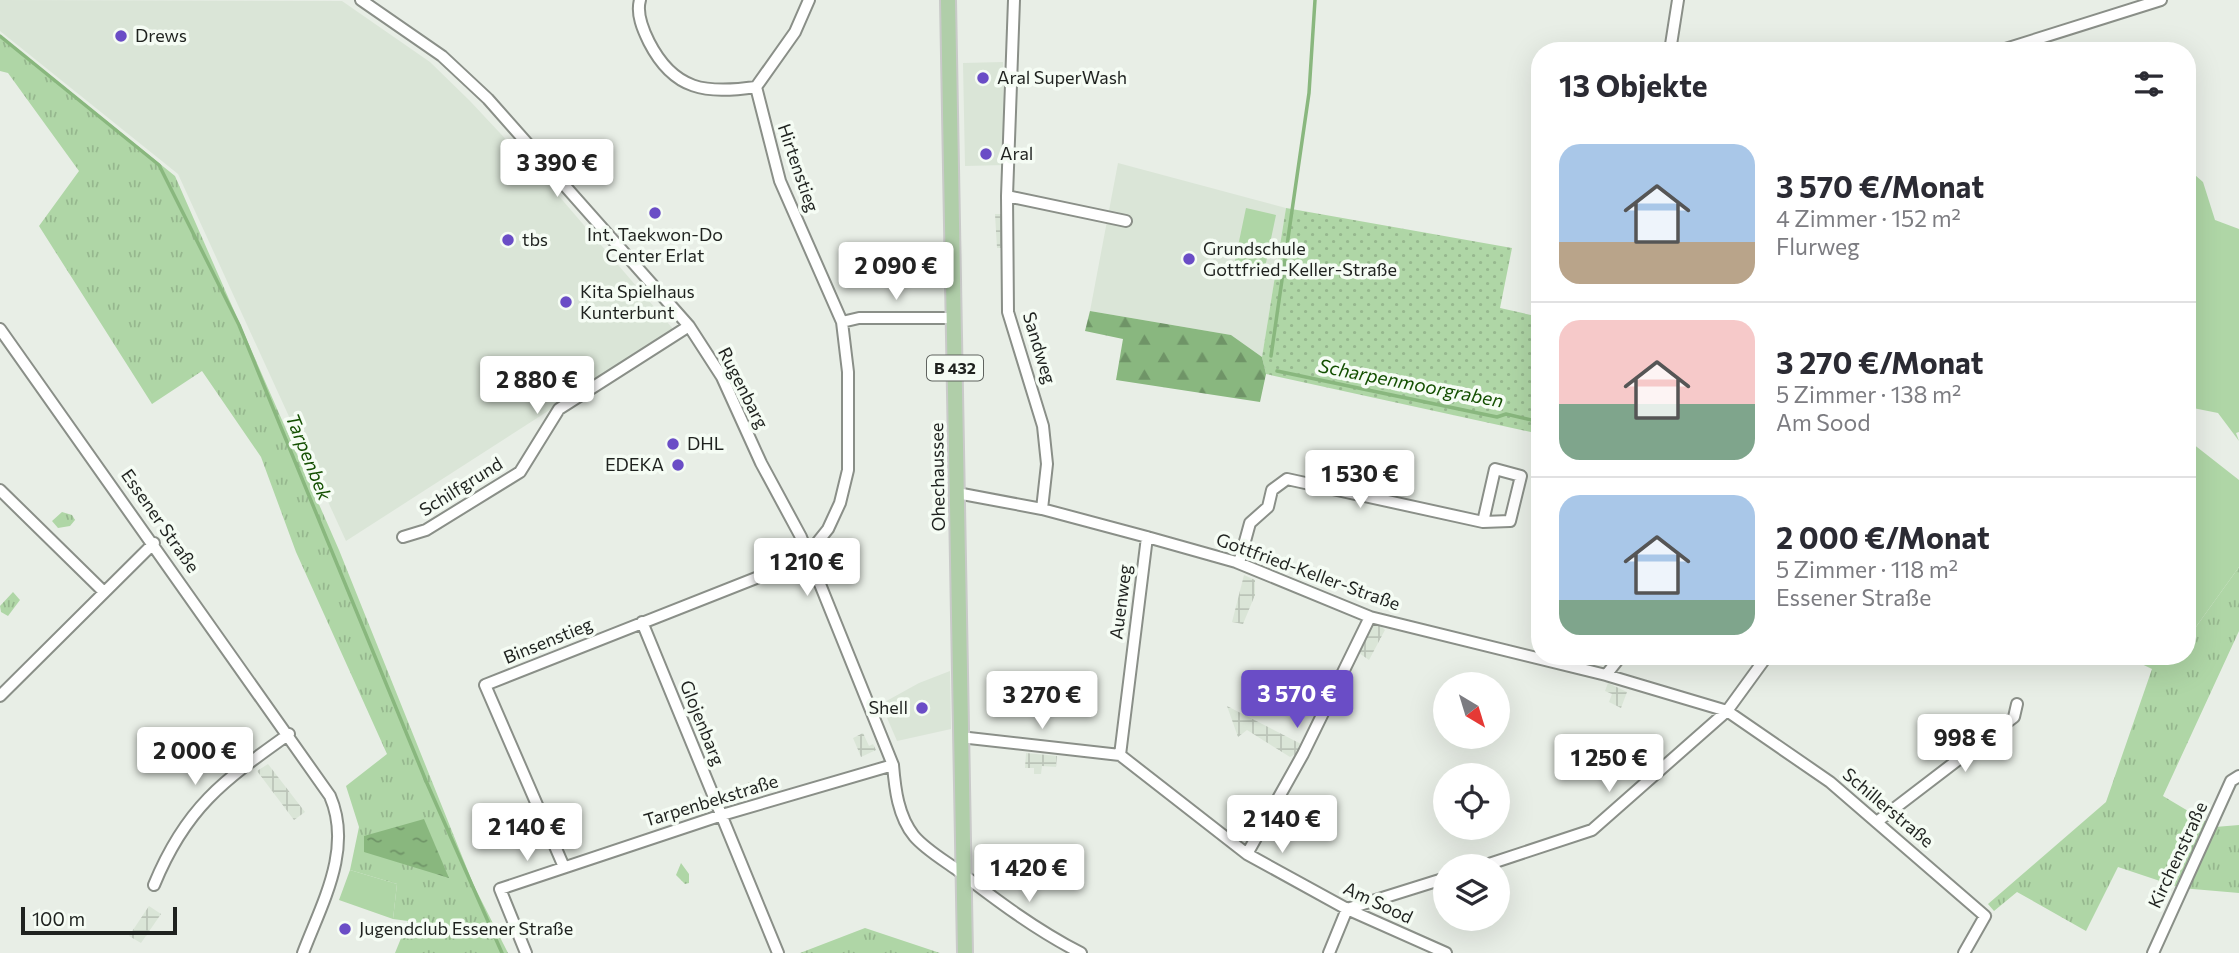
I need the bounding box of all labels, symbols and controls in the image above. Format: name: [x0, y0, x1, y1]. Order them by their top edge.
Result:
place label: Drews: [135, 24, 187, 46]
marker: Drews: [113, 28, 129, 44]
icon: filters: [2130, 65, 2168, 103]
place label: Aral SuperWash: [997, 66, 1127, 88]
text: 13 Objekte: [1559, 66, 1708, 103]
marker: Aral SuperWash: [975, 70, 991, 86]
street label: Hirtenstieg: [774, 121, 824, 215]
pin: 3 390 €: [492, 140, 622, 199]
place label: Aral: [1000, 142, 1033, 164]
marker: Aral: [978, 146, 994, 162]
text: 3 390 €: [516, 148, 598, 176]
text: 3 570 €/Monat: [1776, 167, 1984, 204]
icon: home: [1615, 172, 1699, 256]
text: 4 Zimmer · 152 m²: [1776, 204, 1961, 232]
marker: Int. Taekwon-Do Center Erlat: [647, 205, 663, 221]
place label: Int. Taekwon-Do Center Erlat: [587, 223, 723, 266]
place label: tbs: [522, 228, 548, 250]
marker: tbs: [500, 232, 516, 248]
text: Flurweg: [1776, 232, 1860, 260]
place label: Grundschule Gottfried-Keller-Straße: [1203, 237, 1397, 280]
pin: 2 090 €: [831, 243, 961, 302]
text: 2 090 €: [855, 251, 937, 279]
marker: Grundschule Gottfried-Keller-Straße: [1181, 251, 1197, 267]
place label: Kita Spielhaus Kunterbunt: [580, 280, 695, 323]
marker: Kita Spielhaus Kunterbunt: [558, 294, 574, 310]
street label: Sandweg: [1019, 309, 1061, 387]
street label: Rugenbarg: [714, 343, 774, 432]
text: 3 270 €/Monat: [1776, 343, 1983, 380]
icon: home: [1615, 348, 1699, 432]
water label: Scharpenmoorgraben: [1317, 353, 1506, 412]
pin: 2 880 €: [472, 356, 602, 416]
road number: B 432: [927, 356, 983, 380]
text: 2 880 €: [496, 365, 578, 393]
text: 5 Zimmer · 138 m²: [1776, 380, 1961, 408]
text: Am Sood: [1776, 408, 1871, 436]
water label: Tarpenbek: [282, 410, 338, 504]
street label: Ohechaussee: [925, 423, 949, 531]
place label: DHL: [687, 432, 724, 454]
marker: DHL: [665, 436, 681, 452]
pin: 1 530 €: [1295, 450, 1425, 510]
street label: Schilfgrund: [415, 452, 506, 520]
place label: EDEKA: [605, 453, 664, 475]
marker: EDEKA: [670, 457, 686, 473]
text: 1 530 €: [1321, 459, 1399, 487]
street label: Essener Straße: [117, 464, 205, 577]
text: 2 000 €/Monat: [1776, 518, 1990, 555]
icon: home: [1615, 523, 1699, 607]
street label: Gottfried-Keller-Straße: [1213, 528, 1403, 615]
pin: 1 210 €: [742, 538, 872, 598]
text: 1 210 €: [770, 547, 844, 575]
text: 5 Zimmer · 118 m²: [1776, 555, 1958, 583]
street label: Auenweg: [1105, 563, 1136, 641]
text: Essener Straße: [1776, 583, 1931, 611]
street label: Binsenstieg: [500, 612, 596, 668]
pin: 3 570 €: [1232, 670, 1362, 730]
pin: 3 270 €: [977, 672, 1107, 731]
north arrow: [1433, 672, 1510, 749]
map controls: [1433, 672, 1510, 931]
street label: Glojenbarg: [676, 677, 730, 769]
text: 3 570 €: [1257, 679, 1337, 707]
text: 3 270 €: [1002, 680, 1082, 708]
place label: Shell: [868, 696, 908, 718]
marker: Shell: [914, 700, 930, 716]
pin: 998 €: [1916, 714, 2014, 774]
text: 998 €: [1933, 723, 1997, 751]
pin: 2 000 €: [130, 728, 260, 787]
pin: 1 250 €: [1544, 734, 1674, 794]
text: 2 000 €: [153, 736, 237, 764]
text: 1 250 €: [1570, 743, 1648, 771]
button: locate: [1433, 763, 1510, 840]
street label: Schillerstraße: [1839, 763, 1939, 852]
street label: Tarpenbekstraße: [641, 769, 781, 831]
pin: 2 140 €: [1217, 796, 1347, 855]
street label: Kirchenstraße: [2143, 798, 2211, 911]
pin: 2 140 €: [462, 804, 592, 863]
text: 2 140 €: [1243, 804, 1321, 832]
text: 2 140 €: [488, 812, 566, 840]
pin: 1 420 €: [964, 844, 1094, 904]
text: 1 420 €: [990, 853, 1068, 881]
button: layers: [1433, 854, 1510, 931]
street label: Am Sood: [1340, 876, 1417, 928]
scale bar: [21, 904, 177, 936]
text: 100 m: [32, 907, 85, 930]
place label: Jugendclub Essener Straße: [359, 917, 573, 939]
marker: Jugendclub Essener Straße: [337, 921, 353, 937]

